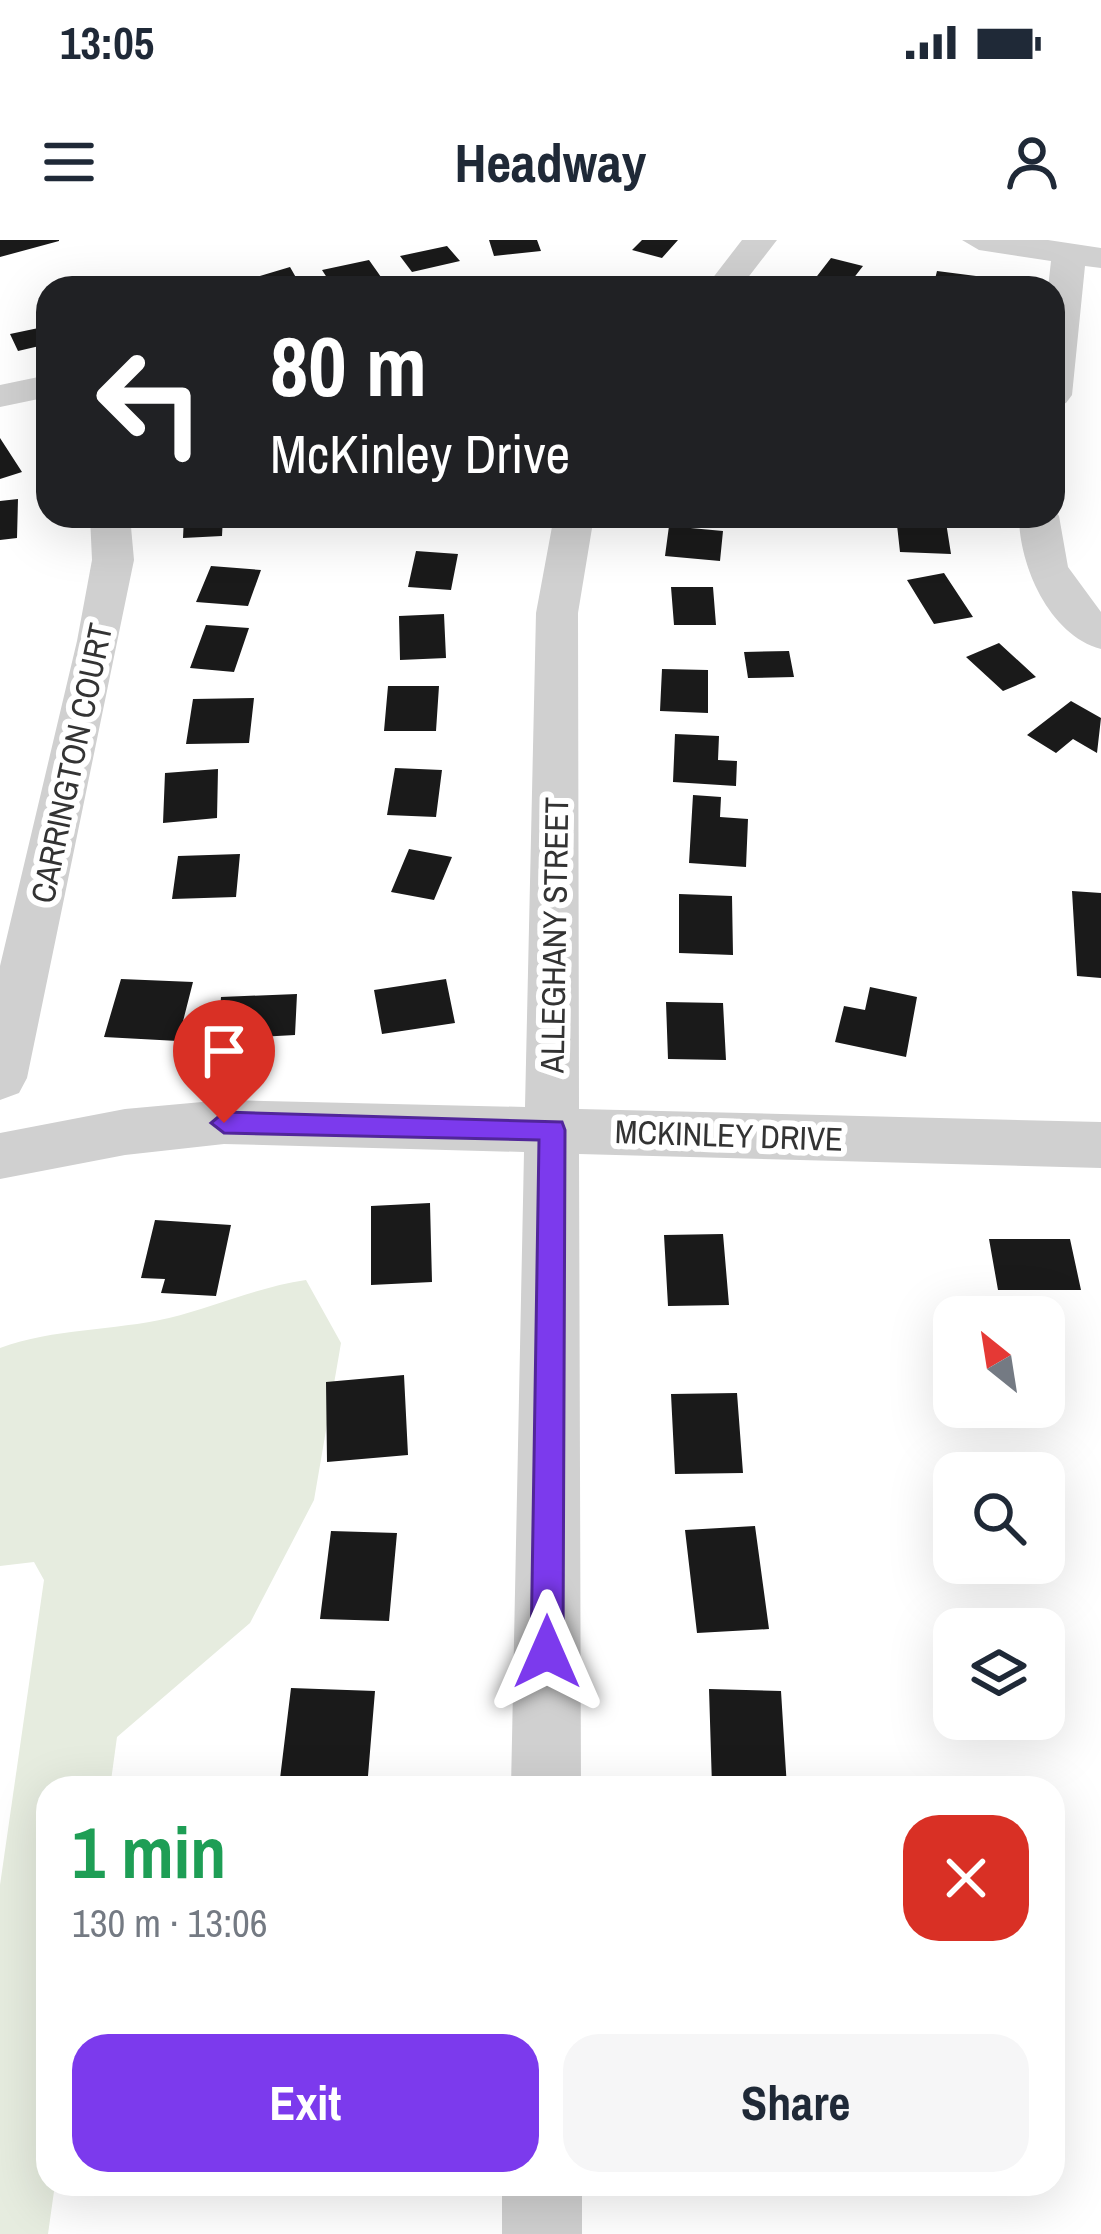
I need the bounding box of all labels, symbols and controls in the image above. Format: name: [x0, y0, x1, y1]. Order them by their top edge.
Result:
text: 13:05: [60, 12, 154, 73]
text: Headway: [455, 126, 646, 199]
icon: menu: [36, 129, 102, 195]
icon: person: [999, 129, 1065, 195]
text: 80 m: [270, 309, 427, 422]
icon: left: [72, 324, 228, 480]
text: McKinley Drive: [270, 417, 570, 490]
street label: CARRINGTON COURT: [20, 619, 122, 907]
street label: ALLEGHANY STREET: [530, 797, 578, 1074]
pin: [173, 1000, 275, 1123]
icon: arrive: [191, 1018, 257, 1084]
street label: MCKINLEY DRIVE: [614, 1109, 844, 1161]
north arrow: [933, 1296, 1065, 1428]
map controls: [933, 1296, 1065, 1740]
button: search: [933, 1452, 1065, 1584]
position arrow: [484, 1589, 610, 1715]
button: layers: [933, 1608, 1065, 1740]
text: 1 min: [72, 1803, 226, 1900]
button: close: [903, 1815, 1029, 1941]
text: 130 m · 13:06: [72, 1897, 268, 1949]
button: Exit: [72, 2034, 539, 2172]
button: Share: [563, 2034, 1029, 2172]

